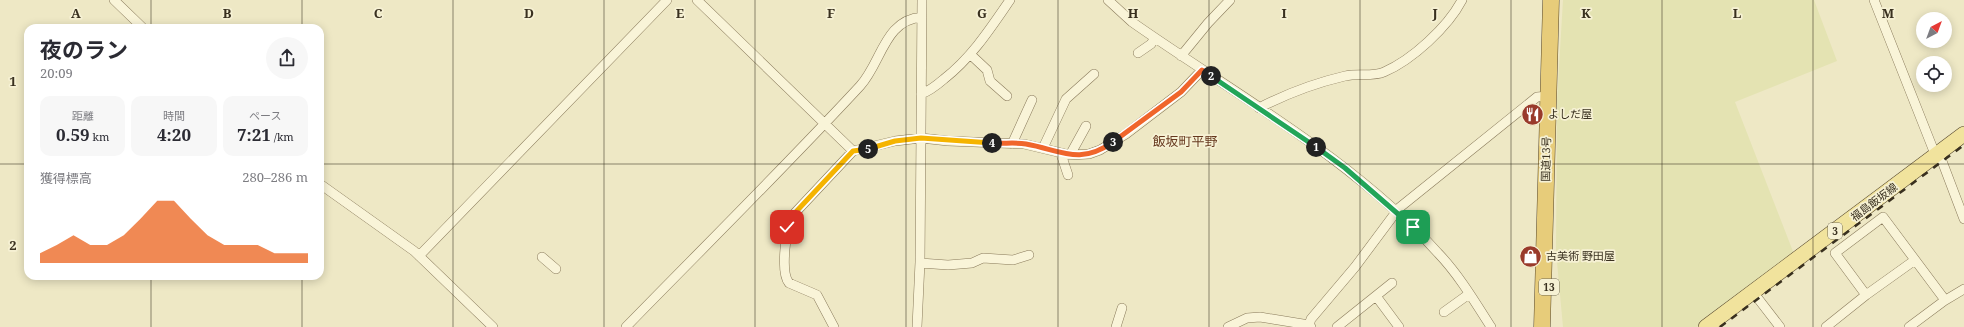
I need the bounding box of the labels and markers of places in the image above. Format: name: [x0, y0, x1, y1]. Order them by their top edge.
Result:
pin: 2: [1201, 66, 1221, 86]
restaurant icon: よしだ屋: [1520, 101, 1546, 127]
place label: よしだ屋: [1548, 106, 1592, 121]
pin: 3: [1103, 132, 1123, 152]
pin: 4: [982, 133, 1002, 153]
pin: 1: [1306, 137, 1326, 157]
pin: 5: [858, 139, 878, 159]
pin: [770, 210, 804, 244]
pin: [1396, 210, 1430, 244]
shop icon: 古美術 野田屋: [1518, 243, 1544, 269]
place label: 古美術 野田屋: [1546, 248, 1615, 263]

